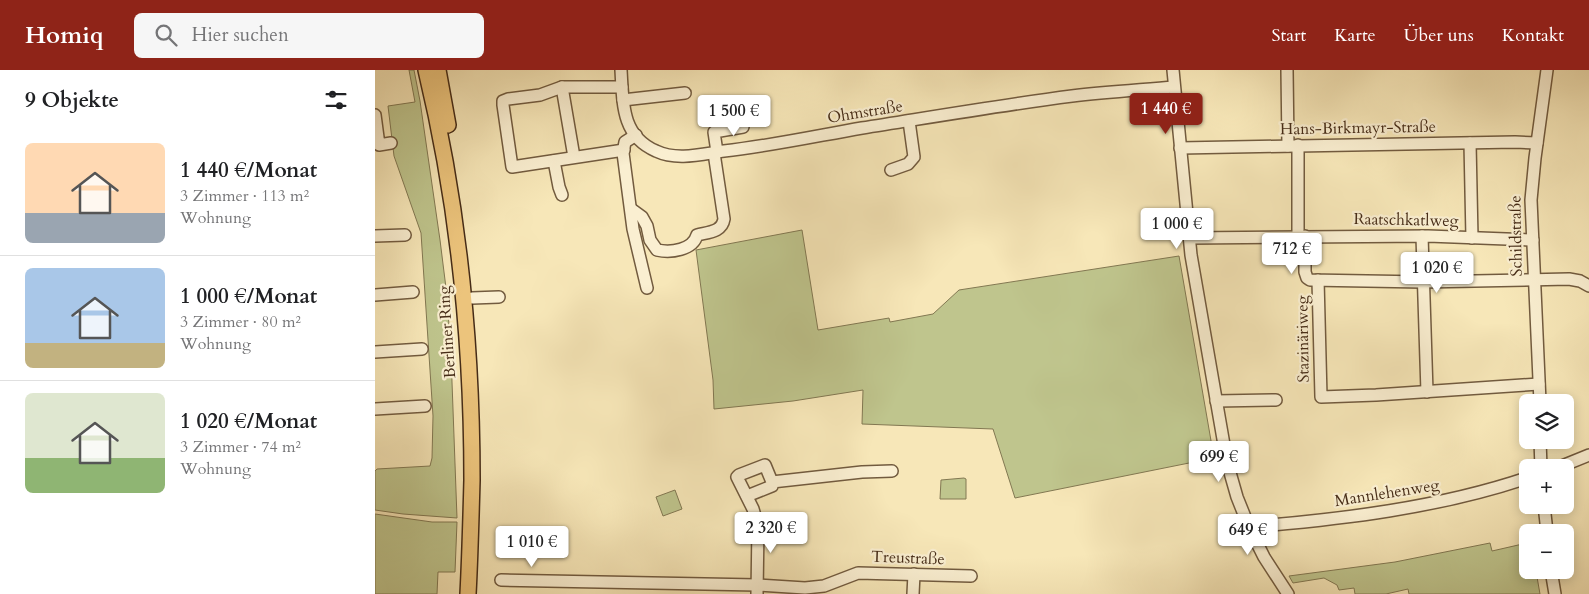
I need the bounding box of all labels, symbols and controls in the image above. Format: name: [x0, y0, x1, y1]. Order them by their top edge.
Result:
search box: [134, 13, 484, 58]
text: Homiq: [25, 19, 104, 52]
icon: search: [152, 21, 180, 49]
text: Hier suchen: [192, 22, 289, 48]
text: Start: [1271, 23, 1306, 48]
text: Karte: [1334, 23, 1376, 48]
text: Über uns: [1404, 23, 1474, 48]
text: Kontakt: [1502, 23, 1564, 48]
text: 9 Objekte: [25, 86, 119, 115]
icon: filters: [322, 86, 350, 114]
pin: 1 440 €: [1120, 92, 1212, 135]
pin: 1 500 €: [688, 94, 780, 137]
street label: Ohmstraße: [826, 95, 904, 129]
text: 1 440 €: [1141, 98, 1191, 120]
text: 1 500 €: [709, 100, 759, 122]
street label: Hans-Birkmayr-Straße: [1280, 116, 1436, 140]
text: 1 440 €/Monat: [180, 156, 317, 185]
icon: home: [65, 163, 125, 223]
text: 3 Zimmer · 113 m²: [180, 185, 309, 207]
street label: Schildstraße: [1504, 195, 1528, 277]
text: Wohnung: [180, 207, 251, 229]
pin: 1 000 €: [1131, 208, 1223, 250]
street label: Raatschkatlweg: [1353, 208, 1459, 232]
text: 1 000 €: [1152, 213, 1202, 235]
pin: 712 €: [1257, 232, 1327, 275]
text: 712 €: [1273, 238, 1311, 260]
pin: 1 020 €: [1391, 252, 1483, 294]
text: 1 020 €: [1412, 257, 1462, 279]
text: 1 000 €/Monat: [180, 282, 317, 311]
street label: Berliner Ring: [433, 285, 461, 379]
icon: home: [65, 288, 125, 348]
street label: Stazinäriweg: [1291, 295, 1315, 383]
text: 3 Zimmer · 80 m²: [180, 311, 301, 333]
text: Wohnung: [180, 333, 251, 355]
map controls: [1519, 394, 1574, 579]
button: layers: [1519, 394, 1574, 449]
text: 1 020 €/Monat: [180, 407, 317, 436]
icon: home: [65, 413, 125, 473]
text: 3 Zimmer · 74 m²: [180, 436, 301, 458]
pin: 699 €: [1184, 440, 1254, 483]
text: 699 €: [1200, 446, 1238, 468]
text: Wohnung: [180, 458, 251, 480]
button: +: [1519, 459, 1574, 514]
street label: Mannlehenweg: [1333, 474, 1441, 512]
pin: 2 320 €: [725, 512, 817, 554]
pin: 649 €: [1213, 514, 1283, 556]
text: 2 320 €: [746, 517, 796, 539]
text: 649 €: [1229, 519, 1267, 541]
button: −: [1519, 524, 1574, 579]
pin: 1 010 €: [486, 526, 578, 568]
text: 1 010 €: [507, 531, 557, 553]
street label: Treustraße: [871, 546, 945, 570]

